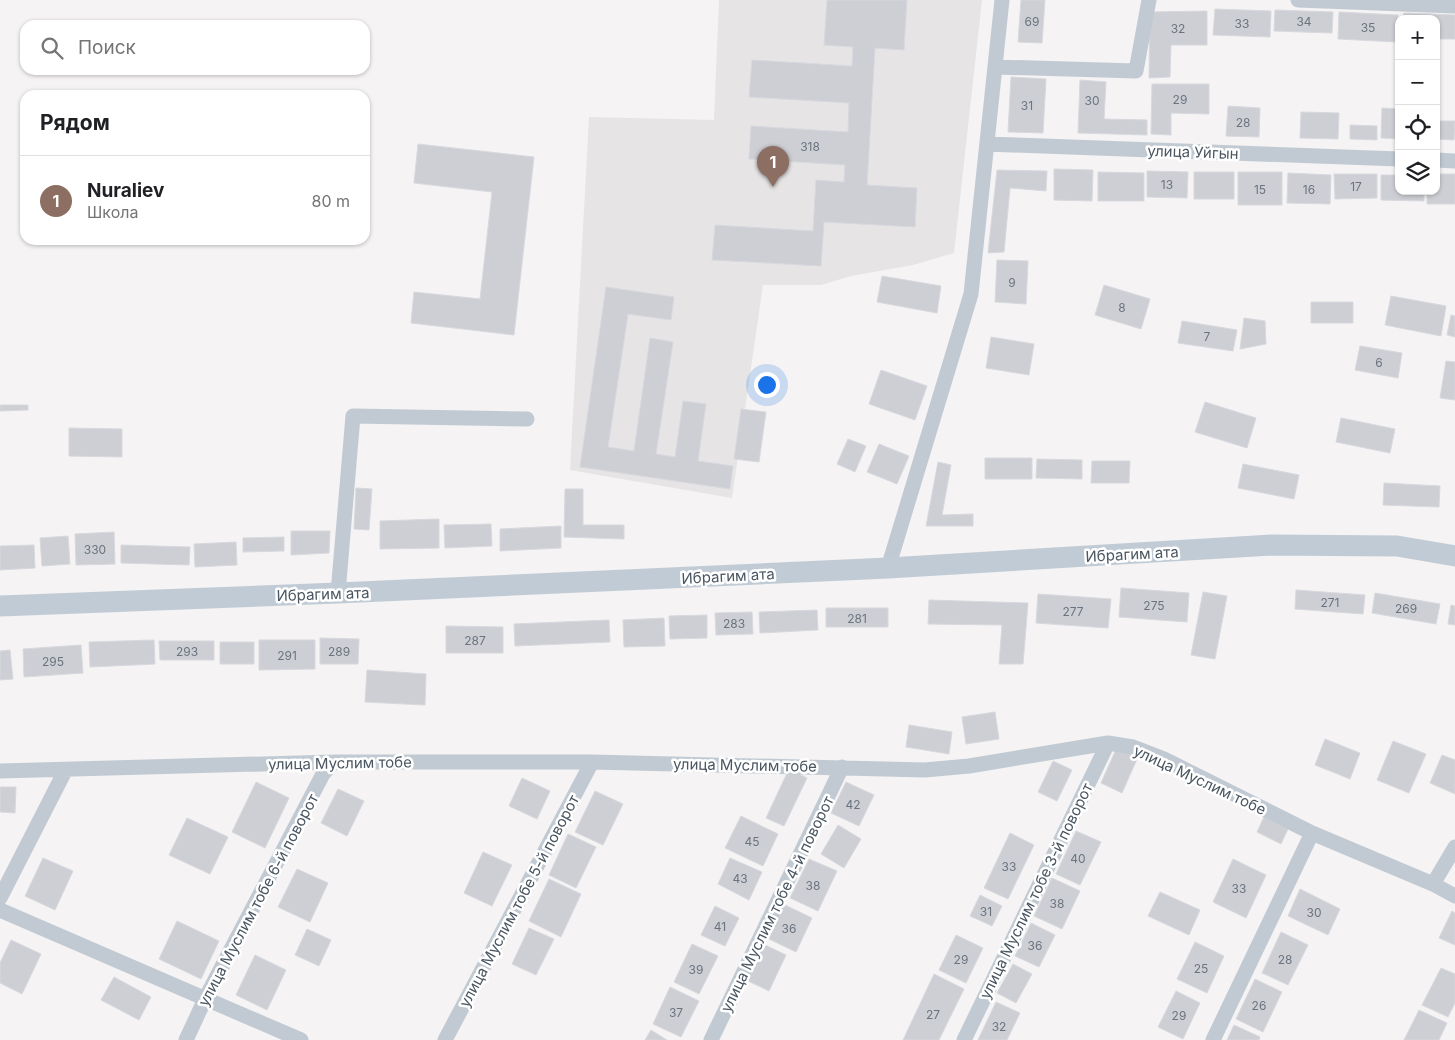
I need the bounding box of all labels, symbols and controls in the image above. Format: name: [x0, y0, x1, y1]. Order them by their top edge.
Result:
house number: 69: [1025, 14, 1039, 29]
house number: 34: [1296, 14, 1312, 29]
map controls: [1395, 15, 1440, 195]
button: +: [1395, 15, 1440, 60]
house number: 33: [1235, 16, 1249, 31]
search box: [20, 20, 370, 75]
house number: 35: [1361, 20, 1375, 35]
house number: 32: [1171, 21, 1185, 36]
icon: search: [38, 34, 66, 62]
text: Поиск: [78, 36, 136, 59]
button: −: [1395, 60, 1440, 105]
house number: 29: [1173, 92, 1187, 107]
house number: 30: [1085, 93, 1099, 108]
house number: 31: [1021, 98, 1033, 113]
button: locate: [1395, 105, 1440, 150]
text: Рядом: [40, 110, 110, 135]
house number: 28: [1236, 115, 1250, 130]
house number: 318: [800, 139, 820, 154]
street label: улица Уйгын: [1147, 141, 1239, 163]
pin: 1: [757, 146, 789, 187]
button: layers: [1395, 150, 1440, 195]
house number: 13: [1161, 177, 1173, 192]
text: Nuraliev: [87, 179, 164, 202]
house number: 17: [1350, 179, 1362, 194]
house number: 15: [1254, 182, 1266, 197]
house number: 16: [1303, 182, 1315, 197]
text: 1: [53, 191, 59, 211]
text: 80 m: [311, 191, 350, 211]
text: Школа: [87, 202, 138, 222]
house number: 9: [1008, 275, 1016, 290]
house number: 8: [1118, 300, 1126, 315]
house number: 7: [1204, 329, 1211, 344]
house number: 6: [1375, 355, 1383, 370]
your location: [754, 372, 780, 398]
house number: 330: [84, 542, 106, 557]
street label: Ибрагим ата: [1085, 542, 1179, 566]
street label: Ибрагим ата: [681, 564, 775, 588]
street label: Ибрагим ата: [276, 583, 370, 605]
house number: 271: [1321, 595, 1340, 610]
house number: 275: [1143, 598, 1165, 613]
house number: 269: [1395, 601, 1417, 616]
house number: 277: [1062, 604, 1084, 619]
house number: 281: [847, 611, 867, 626]
house number: 283: [723, 616, 745, 631]
house number: 287: [464, 633, 486, 648]
house number: 293: [176, 644, 198, 659]
house number: 289: [328, 644, 350, 659]
house number: 291: [277, 648, 297, 663]
house number: 295: [42, 654, 64, 669]
street label: улица Муслим тобе: [1131, 741, 1269, 819]
street label: улица Муслим тобе: [268, 752, 412, 774]
street label: улица Муслим тобе: [673, 754, 817, 776]
street label: улица Муслим тобе 3-й поворот: [975, 780, 1097, 1002]
street label: улица Муслим тобе 6-й поворот: [194, 791, 322, 1009]
street label: улица Муслим тобе 5-й поворот: [455, 792, 583, 1010]
street label: улица Муслим тобе 4-й поворот: [716, 793, 838, 1015]
house number: 42: [845, 797, 861, 812]
house number: 45: [744, 834, 760, 849]
house number: 40: [1070, 851, 1086, 866]
house number: 33: [1002, 859, 1016, 874]
house number: 43: [732, 871, 748, 886]
house number: 38: [806, 878, 820, 893]
house number: 33: [1232, 881, 1246, 896]
house number: 38: [1050, 896, 1064, 911]
house number: 31: [980, 904, 992, 919]
house number: 30: [1307, 905, 1321, 920]
house number: 41: [714, 919, 726, 934]
house number: 36: [782, 921, 796, 936]
house number: 36: [1028, 938, 1042, 953]
house number: 29: [954, 952, 968, 967]
house number: 28: [1278, 952, 1292, 967]
house number: 25: [1194, 961, 1208, 976]
house number: 39: [689, 962, 703, 977]
house number: 26: [1252, 998, 1266, 1013]
house number: 37: [669, 1005, 683, 1020]
house number: 27: [926, 1007, 940, 1022]
house number: 29: [1172, 1008, 1186, 1023]
house number: 32: [992, 1019, 1006, 1034]

